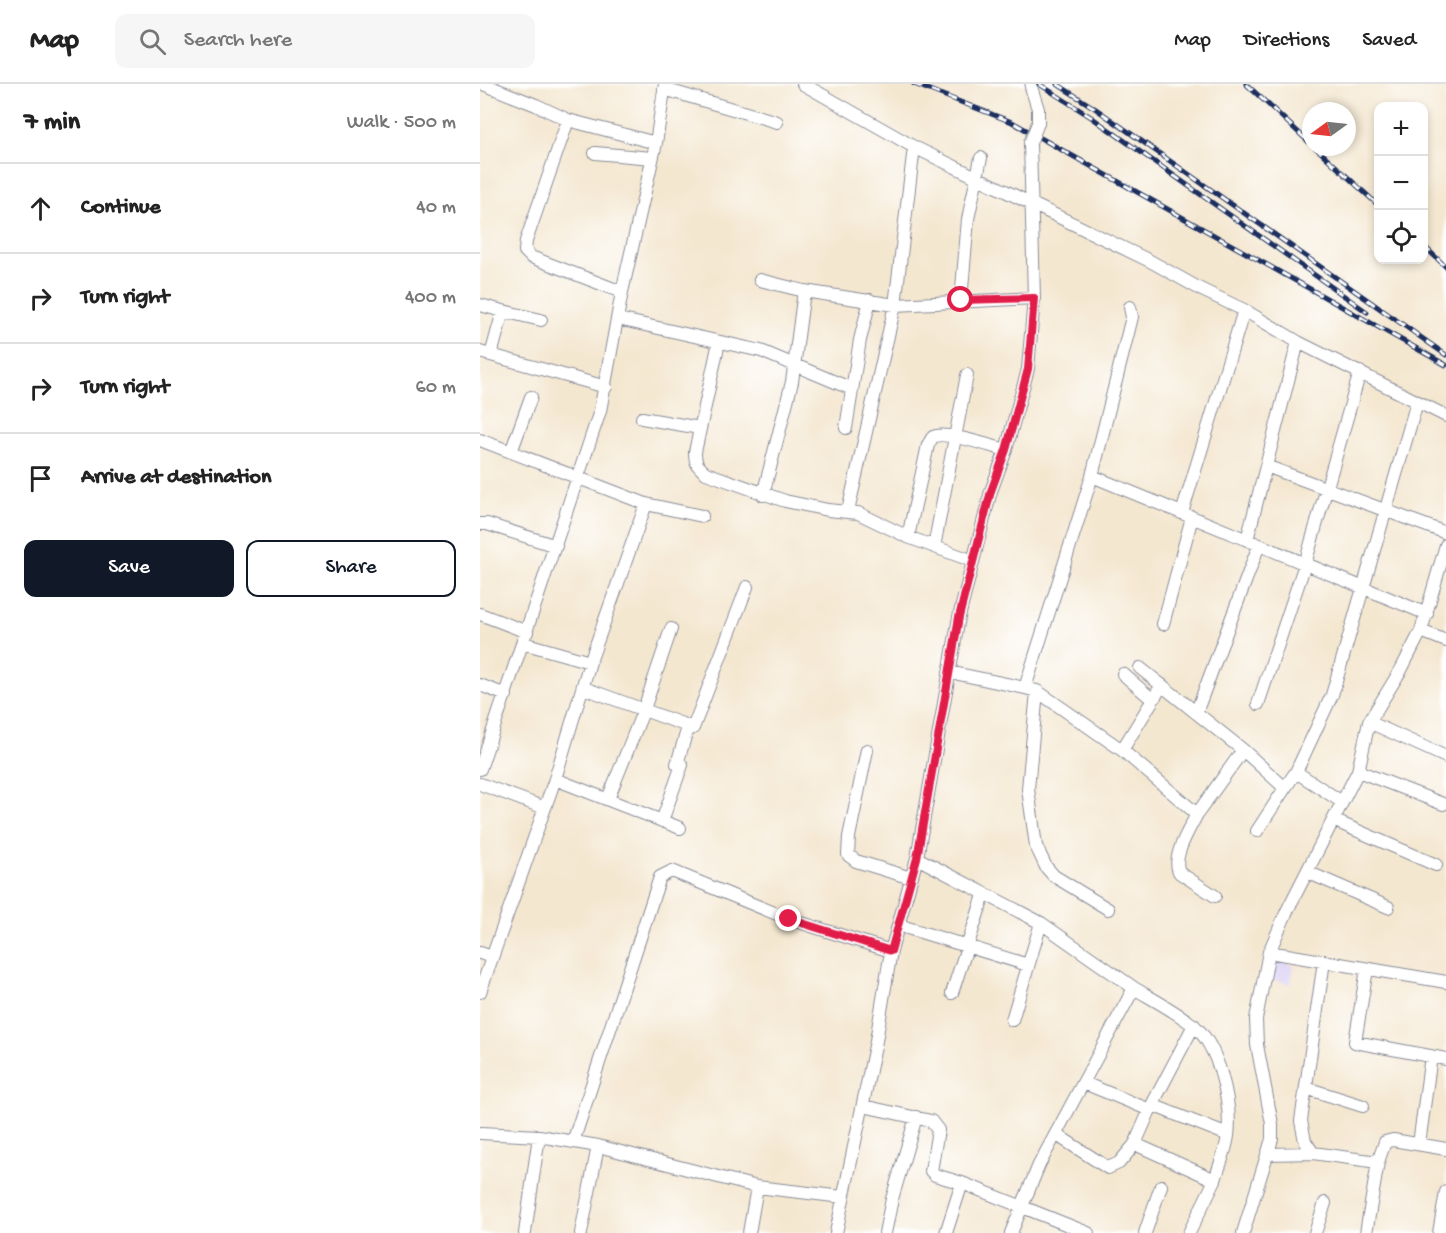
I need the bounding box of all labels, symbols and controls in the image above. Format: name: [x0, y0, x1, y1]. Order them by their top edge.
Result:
search box: [115, 14, 535, 68]
text: Map: [30, 25, 79, 58]
icon: search: [136, 25, 169, 58]
text: Search here: [184, 28, 292, 54]
text: Map: [1174, 29, 1211, 54]
text: Directions: [1244, 29, 1329, 54]
text: Saved: [1362, 29, 1416, 54]
north arrow: [1302, 102, 1356, 156]
map controls: [1374, 102, 1428, 264]
button: +: [1374, 102, 1428, 156]
text: 7 min: [24, 108, 80, 139]
text: Walk · 500 m: [347, 112, 456, 135]
button: −: [1374, 156, 1428, 210]
icon: ahead: [24, 192, 57, 225]
text: Continue: [81, 195, 161, 221]
text: 40 m: [416, 197, 456, 220]
button: locate: [1374, 210, 1428, 264]
icon: right: [24, 282, 57, 315]
text: Turn right: [81, 285, 169, 311]
route start: [947, 286, 973, 312]
text: 400 m: [405, 287, 456, 310]
icon: right: [24, 372, 57, 405]
text: Turn right: [81, 375, 169, 401]
text: 60 m: [416, 377, 456, 400]
icon: arrive: [24, 462, 57, 495]
text: Arrive at destination: [81, 465, 271, 491]
button: Save: [24, 540, 234, 597]
button: Share: [246, 540, 456, 597]
route end: [775, 905, 801, 931]

